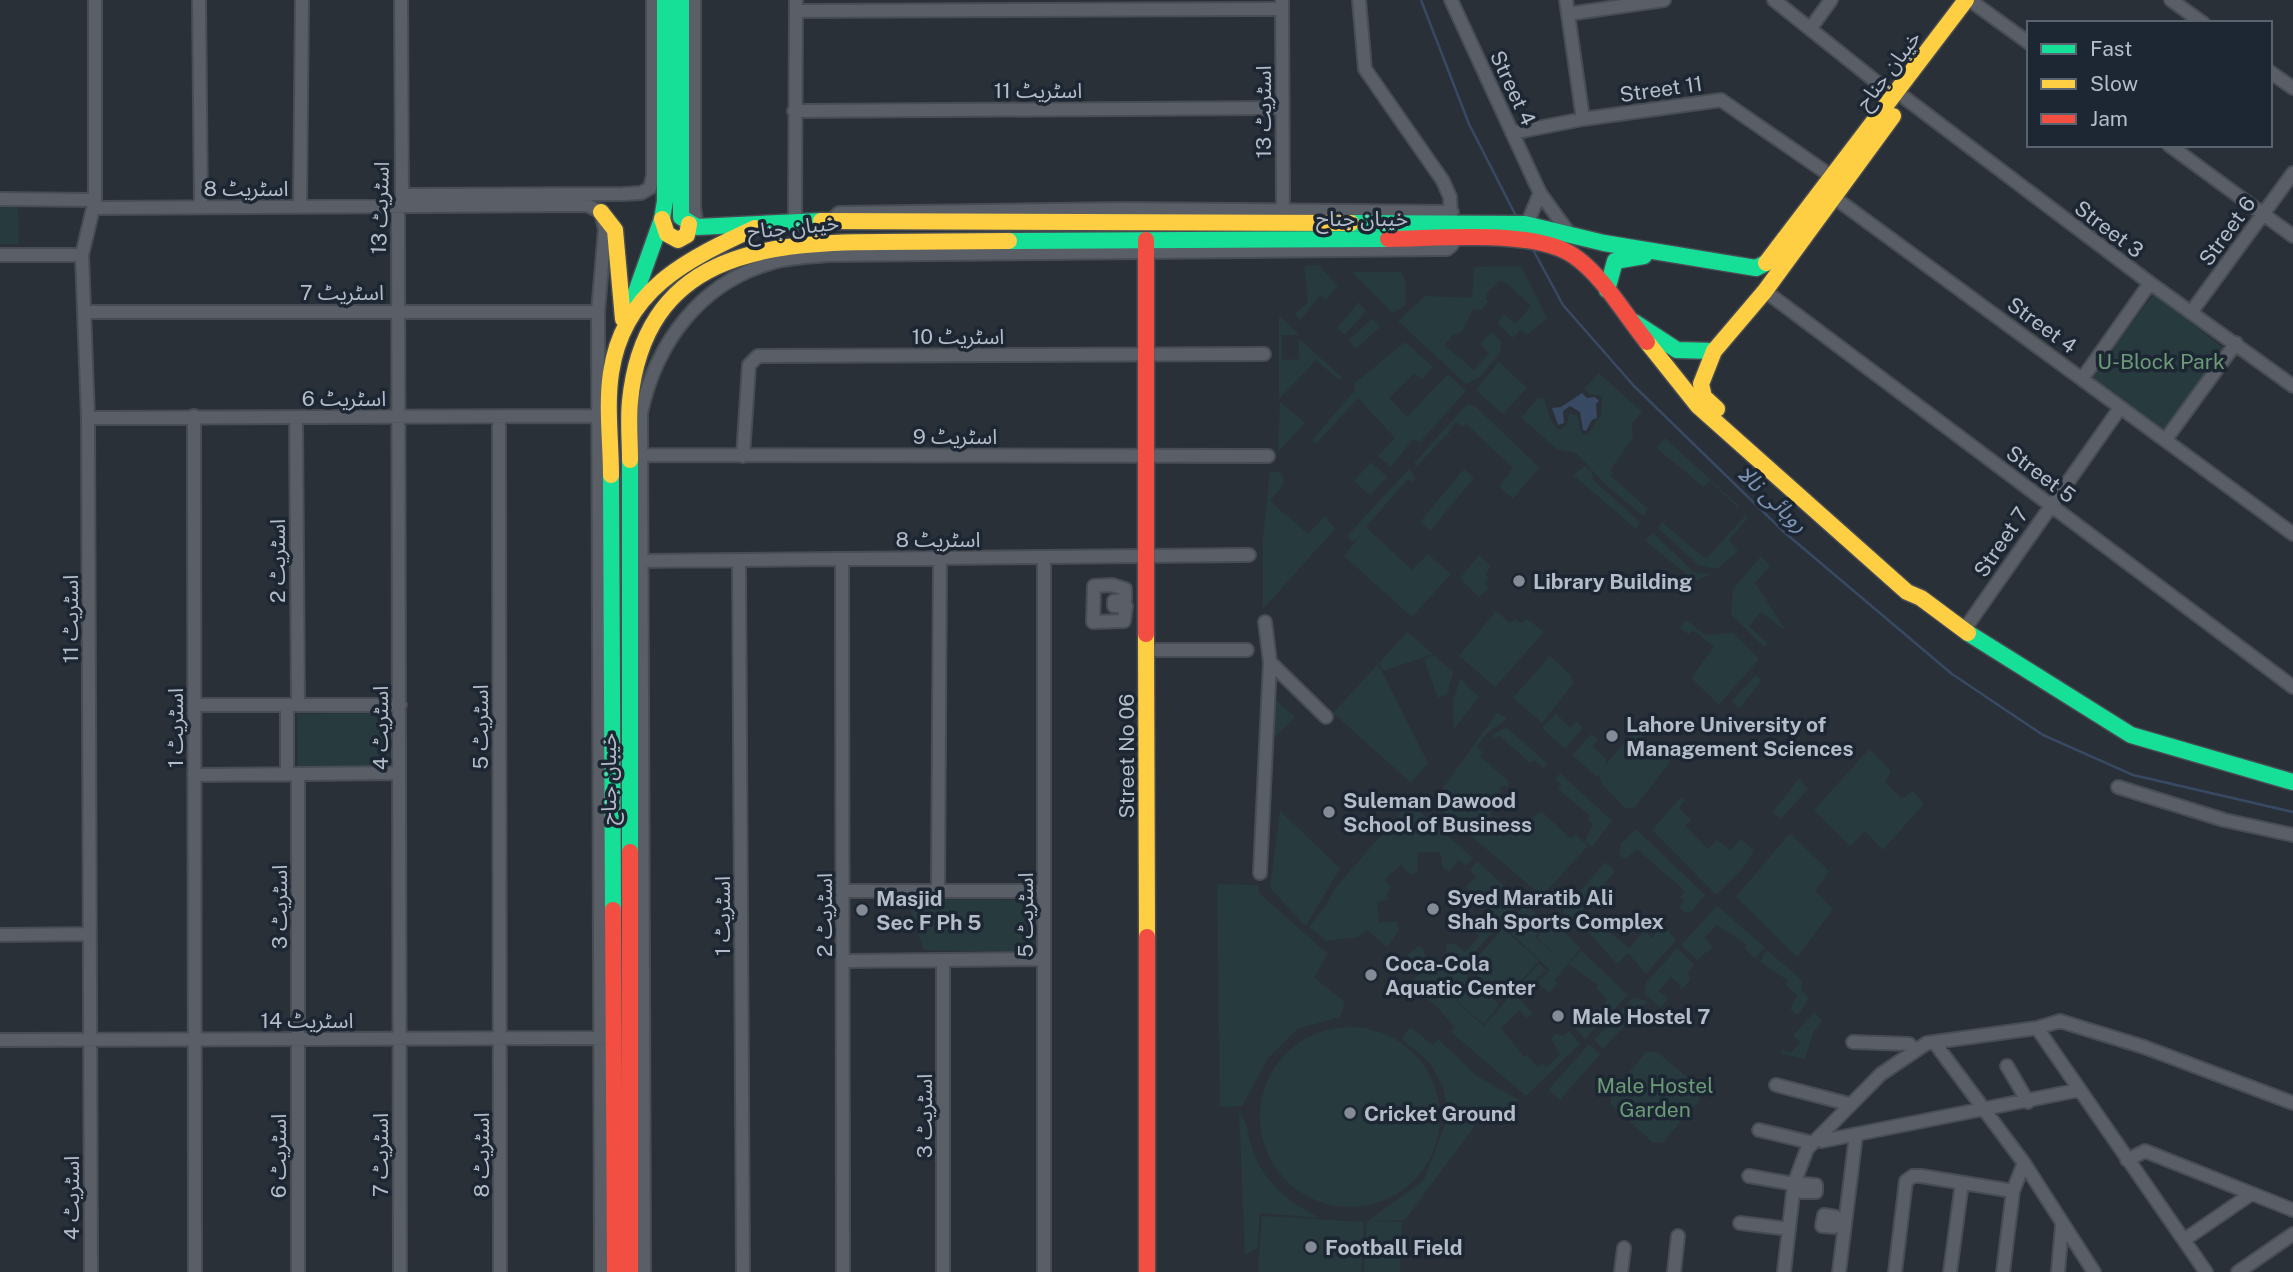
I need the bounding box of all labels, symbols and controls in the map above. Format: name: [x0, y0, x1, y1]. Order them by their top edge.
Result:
legend: [2027, 21, 2272, 147]
street label: خیبان جناح: [1850, 26, 1928, 116]
text: Fast: [2090, 36, 2132, 61]
street label: Street 4: [1485, 47, 1541, 129]
street label: اسٹریٹ 13: [1251, 65, 1276, 159]
street label: Street 11: [1618, 71, 1704, 107]
text: Slow: [2090, 71, 2138, 96]
street label: اسٹریٹ 11: [994, 78, 1082, 103]
text: Jam: [2090, 106, 2128, 131]
street label: اسٹریٹ 13: [366, 161, 394, 255]
street label: اسٹریٹ 8: [204, 176, 288, 201]
street label: Street 6: [2194, 191, 2260, 271]
street label: Street 3: [2070, 195, 2148, 263]
street label: خیبان جناح: [1316, 206, 1408, 234]
street label: خیبان جناح: [746, 210, 840, 247]
street label: اسٹریٹ 7: [300, 280, 384, 305]
street label: Street 4: [2002, 291, 2082, 359]
street label: اسٹریٹ 10: [912, 324, 1004, 349]
park label: U-Block Park: [2097, 349, 2225, 374]
street label: اسٹریٹ 6: [302, 386, 386, 411]
street label: اسٹریٹ 9: [913, 424, 997, 449]
street label: Street 5: [2002, 440, 2080, 508]
water label: روہائی نالا: [1731, 459, 1814, 538]
street label: Street 7: [1969, 502, 2033, 582]
street label: اسٹریٹ 2: [265, 519, 290, 603]
street label: اسٹریٹ 8: [896, 527, 980, 552]
place label: Library Building: [1533, 569, 1692, 594]
marker: Library Building: [1511, 573, 1527, 589]
street label: اسٹریٹ 11: [58, 575, 83, 663]
street label: اسٹریٹ 5: [468, 685, 493, 769]
street label: اسٹریٹ 4: [368, 686, 393, 770]
street label: اسٹریٹ 1: [163, 688, 188, 768]
street label: Street No 06: [1114, 694, 1139, 818]
place label: Lahore University of Management Sciences: [1626, 712, 1854, 761]
marker: Lahore University of Management Sciences: [1604, 728, 1620, 744]
street label: خیبان جناح: [596, 733, 624, 825]
place label: Suleman Dawood School of Business: [1343, 788, 1532, 837]
marker: Suleman Dawood School of Business: [1321, 804, 1337, 820]
street label: اسٹریٹ 3: [267, 865, 292, 949]
street label: اسٹریٹ 2: [812, 873, 837, 957]
street label: اسٹریٹ 5: [1013, 873, 1038, 957]
street label: اسٹریٹ 1: [710, 876, 735, 956]
place label: Syed Maratib Ali Shah Sports Complex: [1447, 885, 1664, 934]
place label: Masjid Sec F Ph 5: [876, 886, 981, 935]
marker: Syed Maratib Ali Shah Sports Complex: [1425, 901, 1441, 917]
marker: Masjid Sec F Ph 5: [854, 902, 870, 918]
place label: Coca-Cola Aquatic Center: [1385, 951, 1536, 1000]
marker: Coca-Cola Aquatic Center: [1363, 967, 1379, 983]
place label: Male Hostel 7: [1572, 1004, 1710, 1029]
street label: اسٹریٹ 14: [260, 1008, 354, 1033]
marker: Male Hostel 7: [1550, 1008, 1566, 1024]
park label: Male Hostel Garden: [1596, 1073, 1714, 1122]
street label: اسٹریٹ 3: [912, 1074, 937, 1158]
place label: Cricket Ground: [1364, 1101, 1516, 1126]
marker: Cricket Ground: [1342, 1105, 1358, 1121]
street label: اسٹریٹ 7: [368, 1113, 393, 1197]
street label: اسٹریٹ 8: [469, 1113, 494, 1197]
street label: اسٹریٹ 6: [266, 1114, 291, 1198]
street label: اسٹریٹ 4: [59, 1156, 84, 1240]
place label: Football Field: [1325, 1235, 1463, 1260]
marker: Football Field: [1303, 1239, 1319, 1255]

